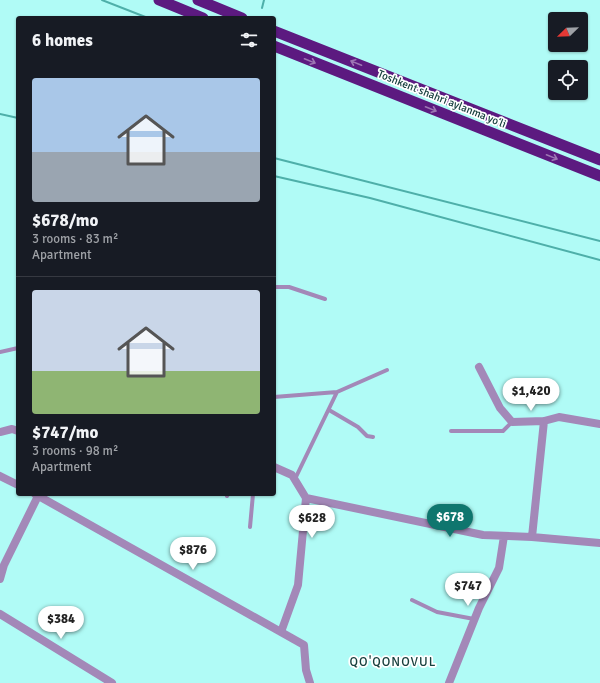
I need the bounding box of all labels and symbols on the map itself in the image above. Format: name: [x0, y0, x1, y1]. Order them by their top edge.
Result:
north arrow: [548, 12, 588, 52]
one-way arrow: [304, 57, 316, 65]
one-way arrow: [350, 59, 362, 66]
street label: Toshkent shahri aylanma yoʻli: [376, 67, 508, 131]
one-way arrow: [425, 105, 437, 113]
one-way arrow: [545, 154, 557, 161]
pin: $1,420: [498, 378, 564, 412]
pin: $678: [426, 504, 474, 538]
pin: $628: [288, 505, 336, 539]
pin: $876: [169, 537, 217, 571]
pin: $747: [444, 573, 492, 607]
pin: $384: [37, 606, 85, 640]
district label: QO'QONOVUL: [350, 654, 436, 670]

